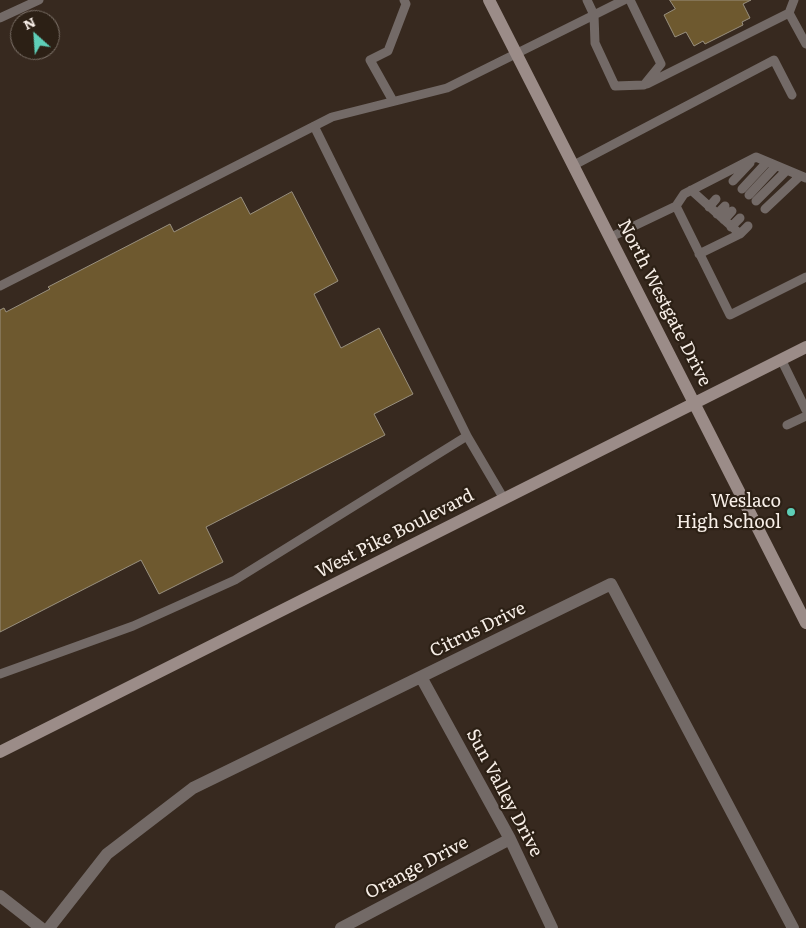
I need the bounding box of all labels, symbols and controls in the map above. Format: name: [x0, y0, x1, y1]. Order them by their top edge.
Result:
north arrow: [10, 10, 60, 60]
text: N: [19, 11, 39, 34]
street label: North Westgate Drive: [612, 216, 716, 390]
street label: West Pike Boulevard: [312, 485, 478, 583]
place label: Weslaco High School: [676, 491, 781, 534]
marker: Weslaco High School: [785, 506, 797, 518]
street label: Citrus Drive: [427, 598, 529, 662]
street label: Sun Valley Drive: [461, 725, 547, 861]
street label: Orange Drive: [362, 832, 472, 904]

